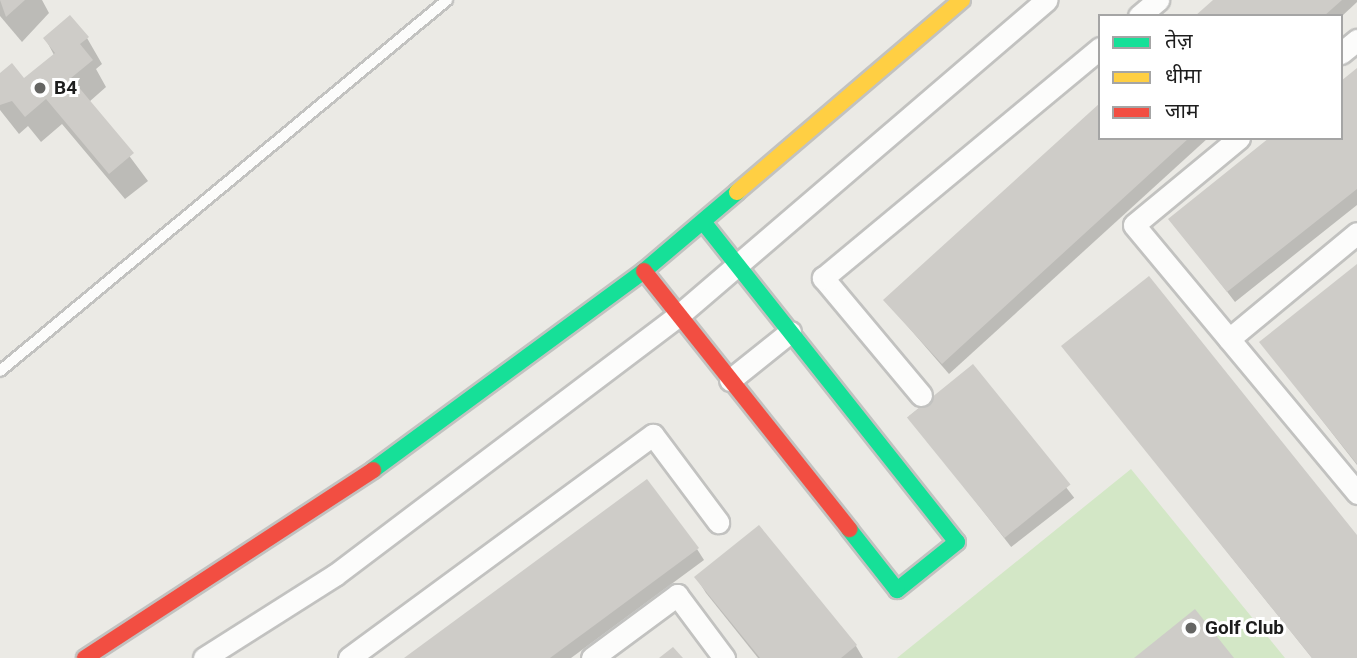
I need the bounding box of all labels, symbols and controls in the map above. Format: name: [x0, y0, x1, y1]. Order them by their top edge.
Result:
legend: [1098, 14, 1343, 140]
text: तेज़: [1165, 29, 1193, 53]
text: धीमा: [1165, 64, 1201, 88]
place label: B4: [54, 77, 77, 99]
marker: B4: [32, 80, 48, 96]
text: जाम: [1165, 99, 1199, 123]
place label: Golf Club: [1205, 617, 1284, 639]
marker: Golf Club: [1183, 620, 1199, 636]

